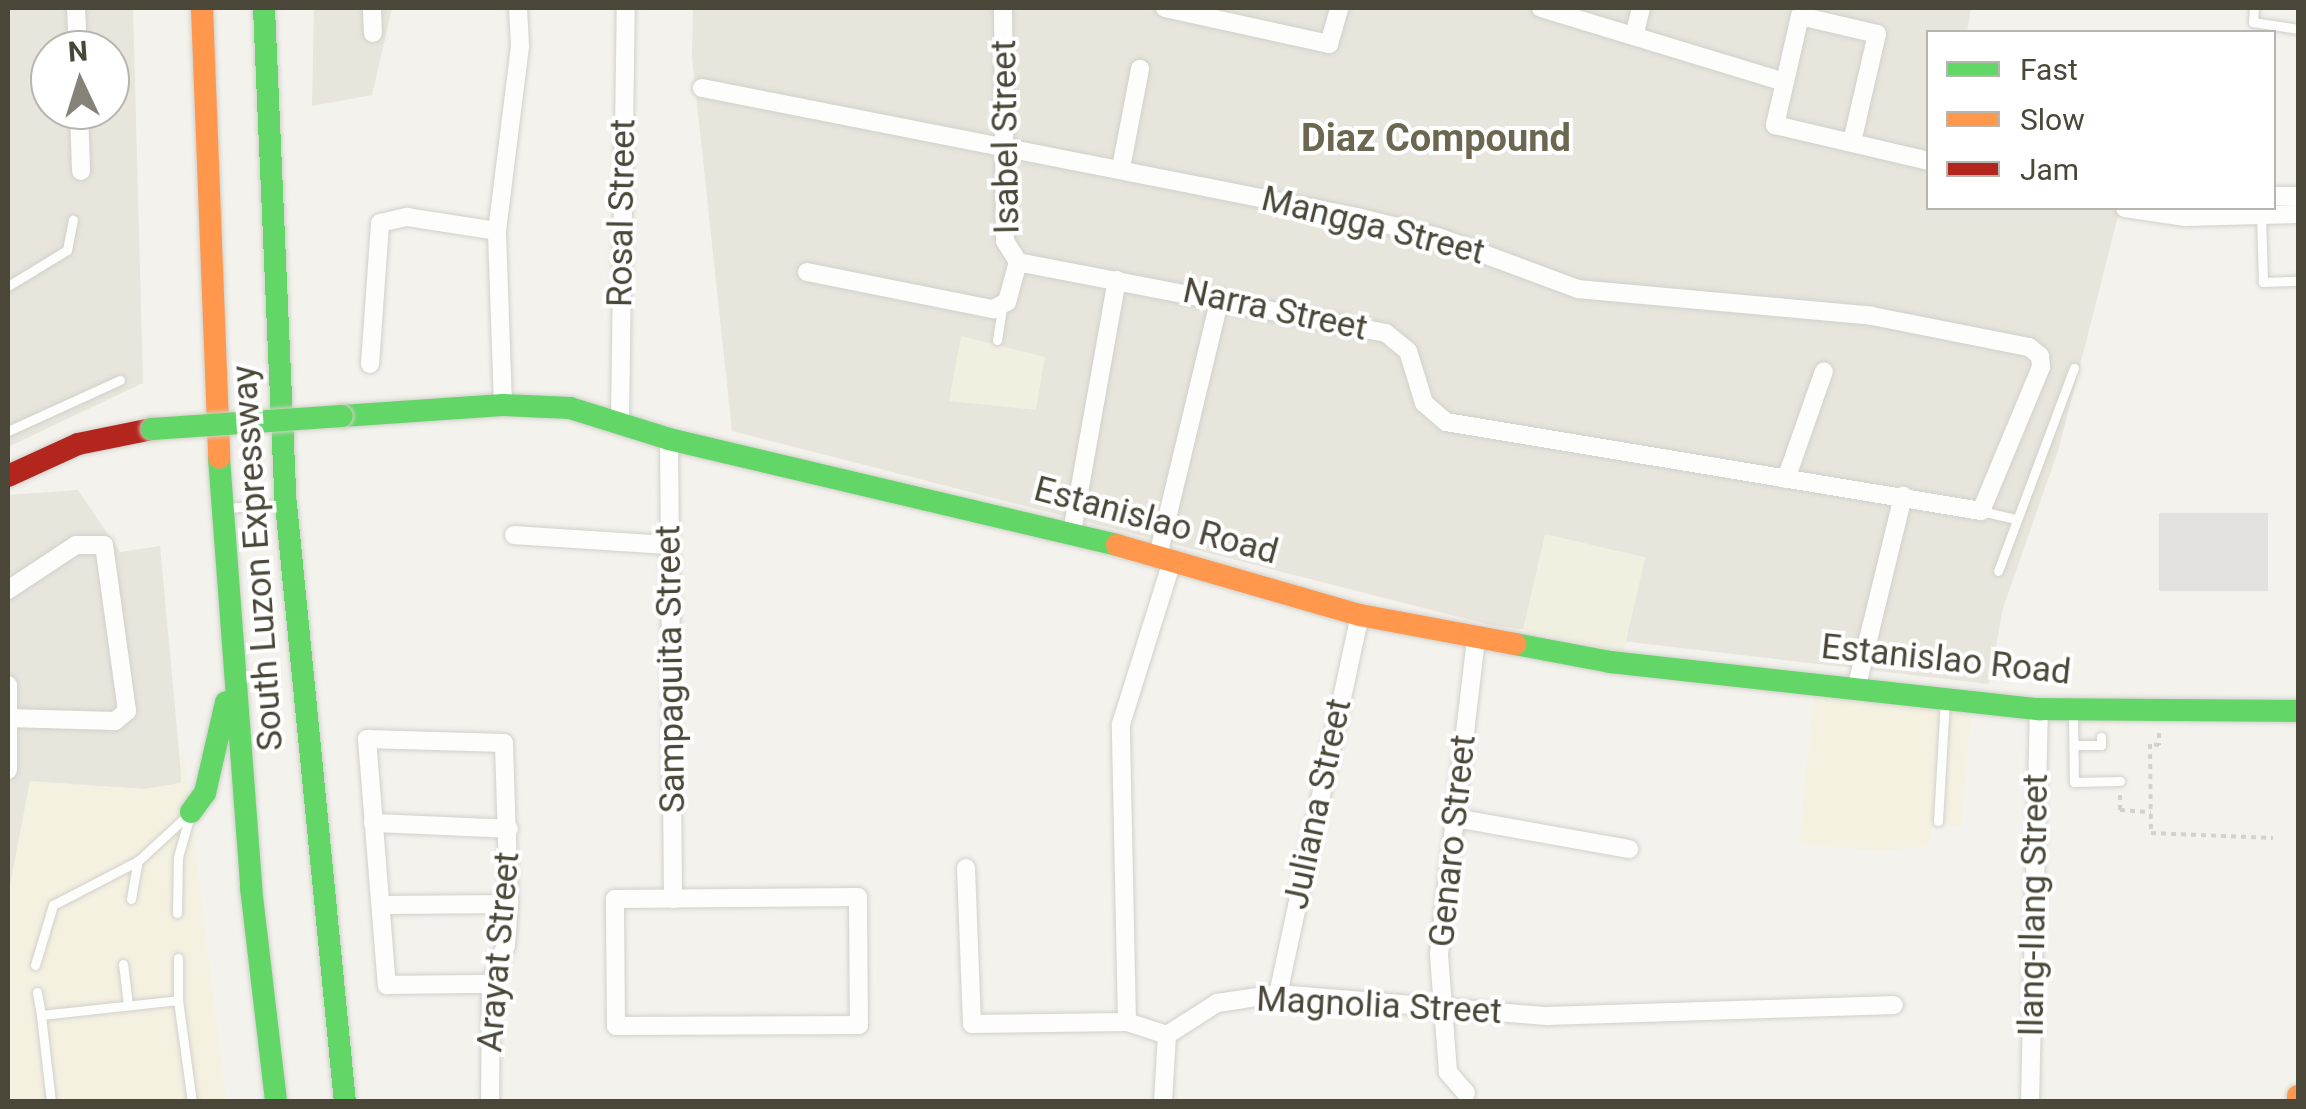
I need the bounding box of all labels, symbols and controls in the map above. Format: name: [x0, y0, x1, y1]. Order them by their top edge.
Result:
north arrow: [30, 30, 130, 130]
legend: [1926, 30, 2276, 210]
text: N: [67, 34, 89, 69]
street label: Isabel Street: [983, 39, 1029, 235]
text: Fast: [2020, 52, 2078, 87]
text: Slow: [2020, 102, 2085, 137]
district label: Diaz Compound: [1301, 116, 1571, 162]
street label: Rosal Street: [599, 119, 645, 307]
text: Jam: [2020, 152, 2079, 187]
street label: Mangga Street: [1257, 178, 1489, 274]
street label: Narra Street: [1179, 270, 1371, 350]
street label: South Luzon Expressway: [224, 364, 292, 752]
street label: Estanislao Road: [1029, 468, 1283, 574]
street label: Sampaguita Street: [647, 525, 695, 813]
street label: Estanislao Road: [1819, 626, 2073, 694]
street label: Juliana Street: [1275, 695, 1361, 913]
street label: Genaro Street: [1421, 733, 1485, 949]
street label: Ilang-Ilang Street: [2011, 773, 2057, 1037]
street label: Arayat Street: [469, 850, 529, 1054]
street label: Magnolia Street: [1255, 979, 1503, 1033]

